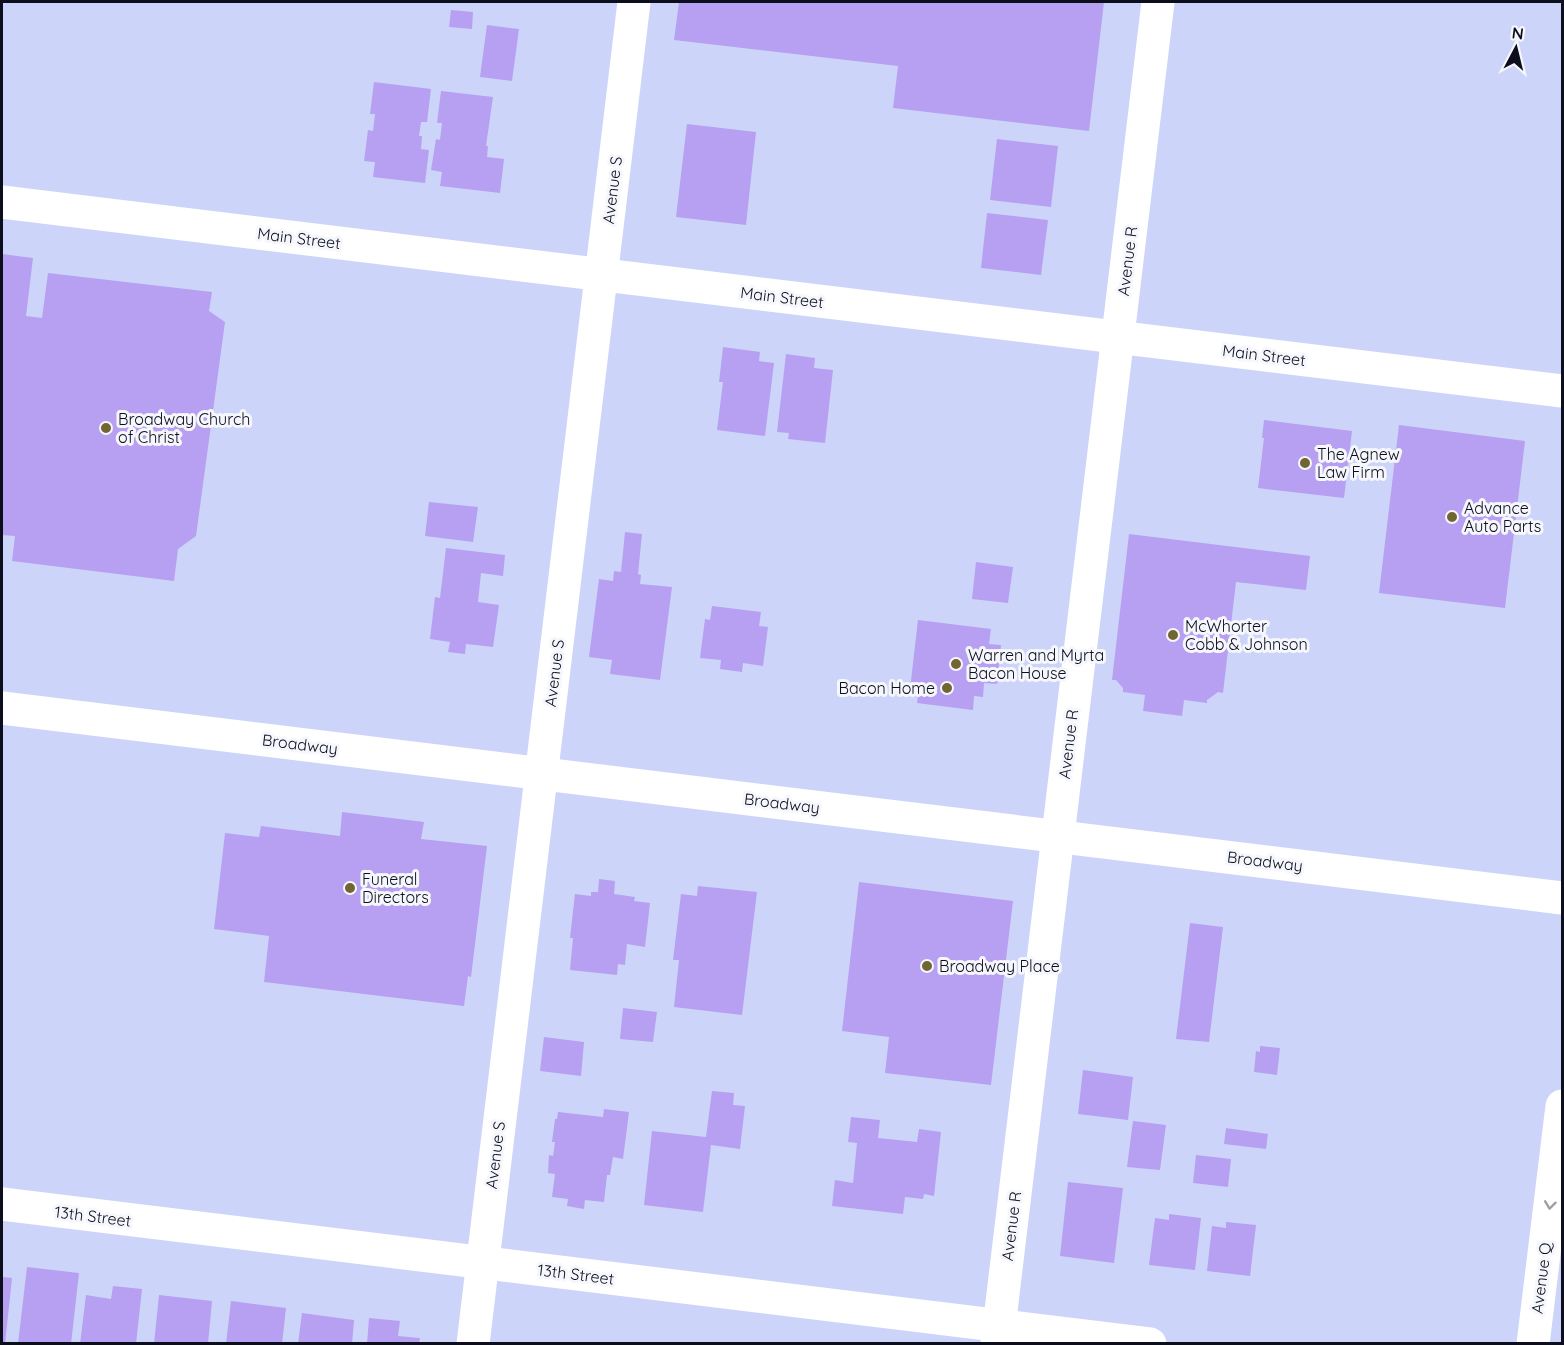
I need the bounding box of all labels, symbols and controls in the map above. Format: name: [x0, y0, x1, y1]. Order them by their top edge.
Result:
north arrow: [1486, 18, 1546, 78]
text: N: [1511, 22, 1525, 44]
street label: Avenue S: [598, 155, 626, 225]
street label: Main Street: [256, 223, 342, 253]
street label: Avenue R: [1113, 225, 1141, 297]
street label: Main Street: [739, 282, 825, 312]
street label: Main Street: [1221, 340, 1307, 370]
place label: Broadway Church of Christ: [118, 409, 250, 447]
marker: Broadway Church of Christ: [99, 421, 113, 435]
place label: The Agnew Law Firm: [1317, 444, 1400, 482]
marker: The Agnew Law Firm: [1298, 456, 1312, 470]
place label: Advance Auto Parts: [1464, 498, 1541, 536]
marker: Advance Auto Parts: [1445, 510, 1459, 524]
place label: McWhorter Cobb & Johnson: [1185, 616, 1308, 654]
marker: McWhorter Cobb & Johnson: [1166, 628, 1180, 642]
street label: Avenue S: [540, 638, 568, 708]
place label: Warren and Myrta Bacon House: [968, 645, 1104, 683]
marker: Warren and Myrta Bacon House: [949, 657, 963, 671]
place label: Bacon Home: [839, 678, 935, 698]
marker: Bacon Home: [940, 681, 954, 695]
street label: Avenue R: [1054, 708, 1082, 780]
street label: Broadway: [261, 729, 339, 759]
street label: Broadway: [743, 788, 821, 818]
street label: Broadway: [1226, 846, 1304, 876]
place label: Funeral Directors: [362, 869, 429, 907]
marker: Funeral Directors: [343, 881, 357, 895]
place label: Broadway Place: [939, 956, 1060, 976]
marker: Broadway Place: [920, 959, 934, 973]
street label: Avenue S: [481, 1120, 509, 1190]
street label: Avenue R: [997, 1190, 1025, 1262]
street label: 13th Street: [54, 1201, 132, 1231]
one-way arrow: [1545, 1201, 1557, 1210]
street label: Avenue Q: [1527, 1241, 1555, 1315]
street label: 13th Street: [537, 1259, 615, 1289]

